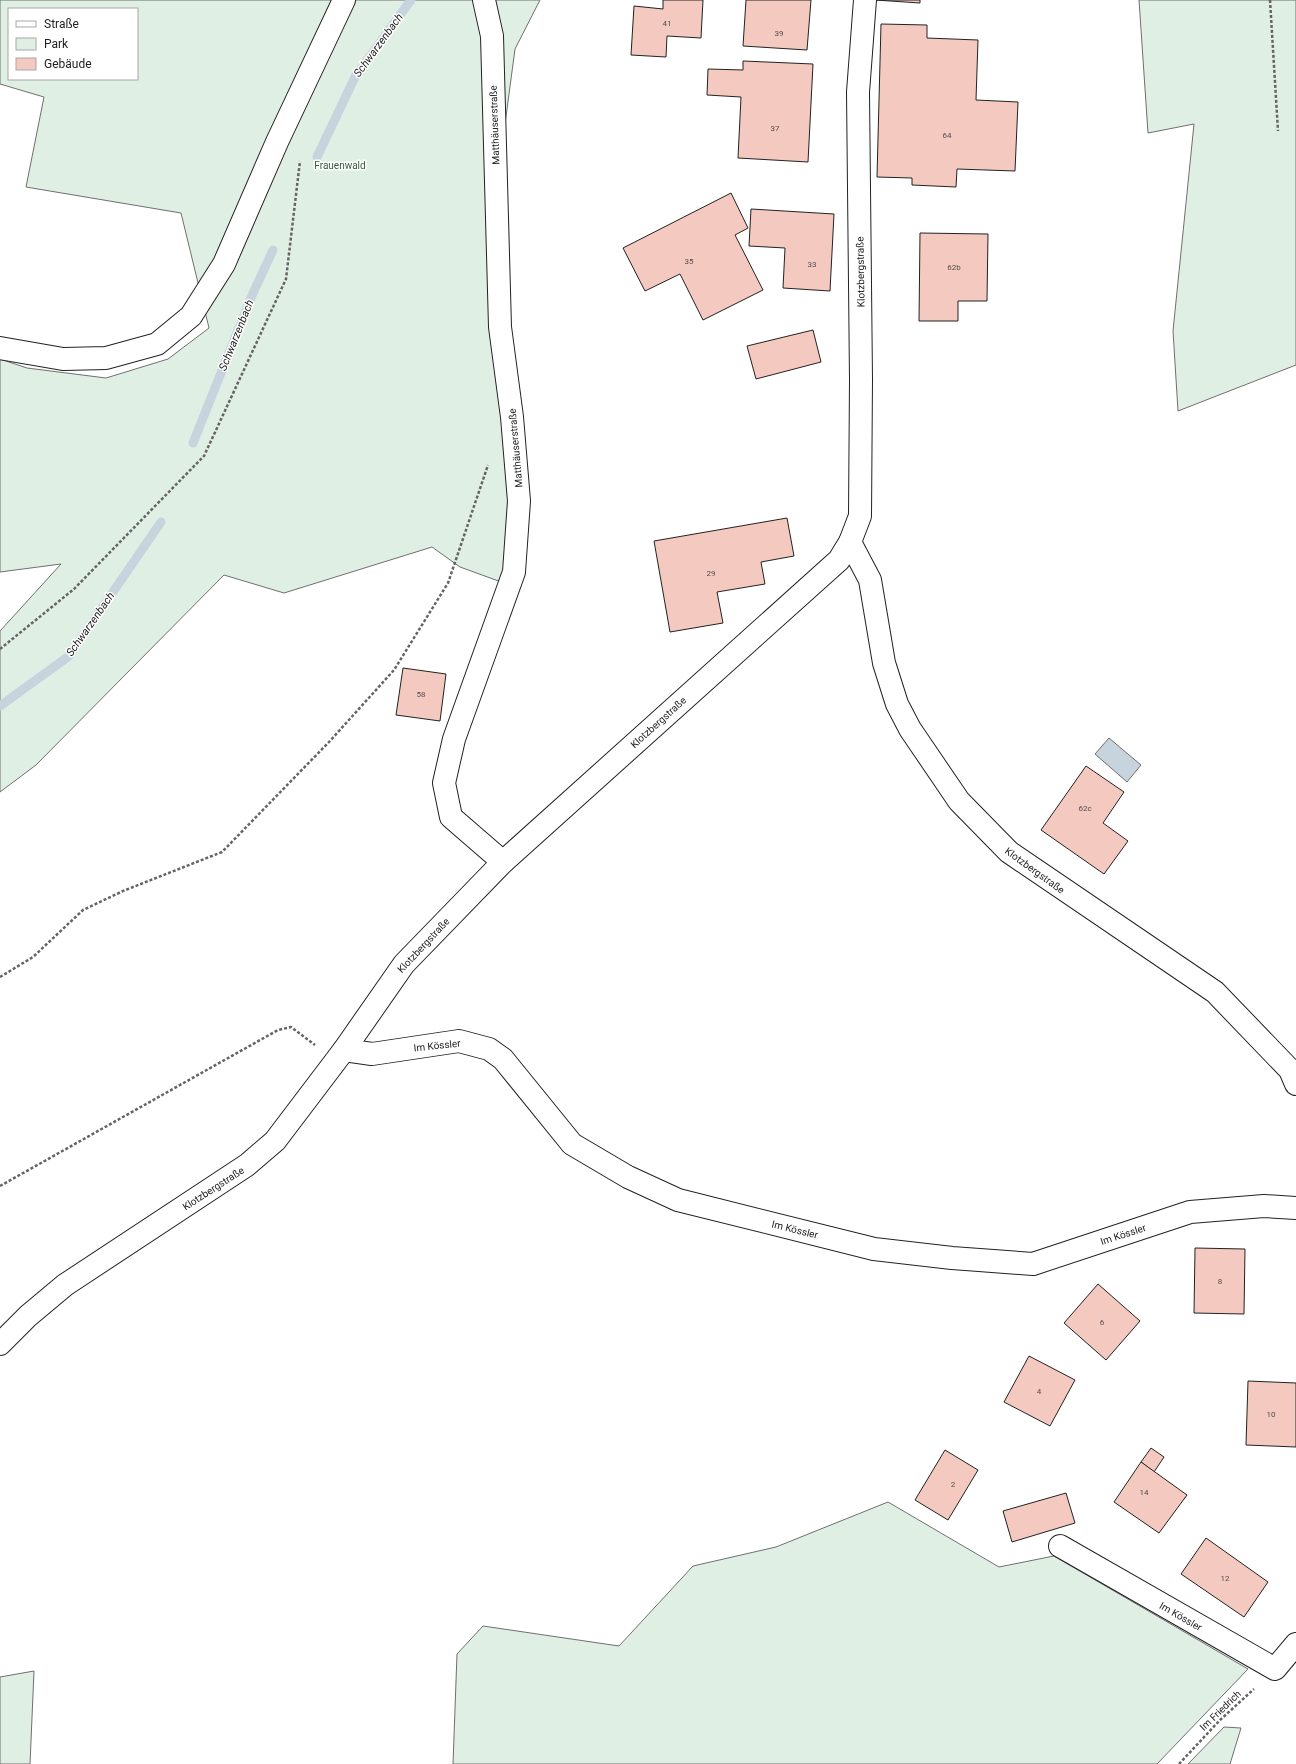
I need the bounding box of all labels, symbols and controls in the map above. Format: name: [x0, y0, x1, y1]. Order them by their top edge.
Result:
legend: [8, 8, 138, 80]
water label: Schwarzenbach: [351, 11, 406, 80]
text: Straße: [44, 17, 79, 31]
house number: 41: [663, 19, 672, 28]
house number: 39: [775, 29, 784, 38]
text: Park: [44, 37, 69, 51]
text: Gebäude: [44, 57, 92, 71]
street label: Matthäuserstraße: [488, 85, 501, 165]
house number: 37: [771, 124, 780, 133]
house number: 64: [943, 131, 952, 140]
park label: Frauenwald: [314, 160, 366, 171]
street label: Klotzbergstraße: [854, 237, 867, 307]
house number: 35: [685, 257, 694, 266]
house number: 33: [808, 260, 817, 269]
house number: 62b: [947, 263, 961, 272]
water label: Schwarzenbach: [216, 298, 257, 373]
street label: Matthäuserstraße: [507, 408, 524, 488]
house number: 29: [707, 569, 716, 578]
water label: Schwarzenbach: [63, 590, 117, 659]
house number: 58: [417, 690, 426, 699]
street label: Klotzbergstraße: [628, 695, 688, 750]
house number: 62c: [1078, 804, 1092, 813]
street label: Klotzbergstraße: [1003, 845, 1067, 896]
street label: Klotzbergstraße: [395, 916, 452, 975]
street label: Im Kössler: [413, 1037, 462, 1053]
street label: Klotzbergstraße: [181, 1165, 246, 1212]
street label: Im Kössler: [771, 1218, 820, 1241]
street label: Im Kössler: [1099, 1222, 1148, 1247]
house number: 8: [1218, 1277, 1223, 1286]
house number: 6: [1100, 1318, 1105, 1327]
house number: 4: [1037, 1387, 1042, 1396]
house number: 10: [1267, 1410, 1276, 1419]
house number: 2: [951, 1480, 956, 1489]
house number: 14: [1140, 1488, 1149, 1497]
house number: 12: [1221, 1574, 1230, 1583]
street label: Im Kössler: [1158, 1600, 1204, 1633]
street label: Im Friedrich: [1198, 1688, 1243, 1733]

